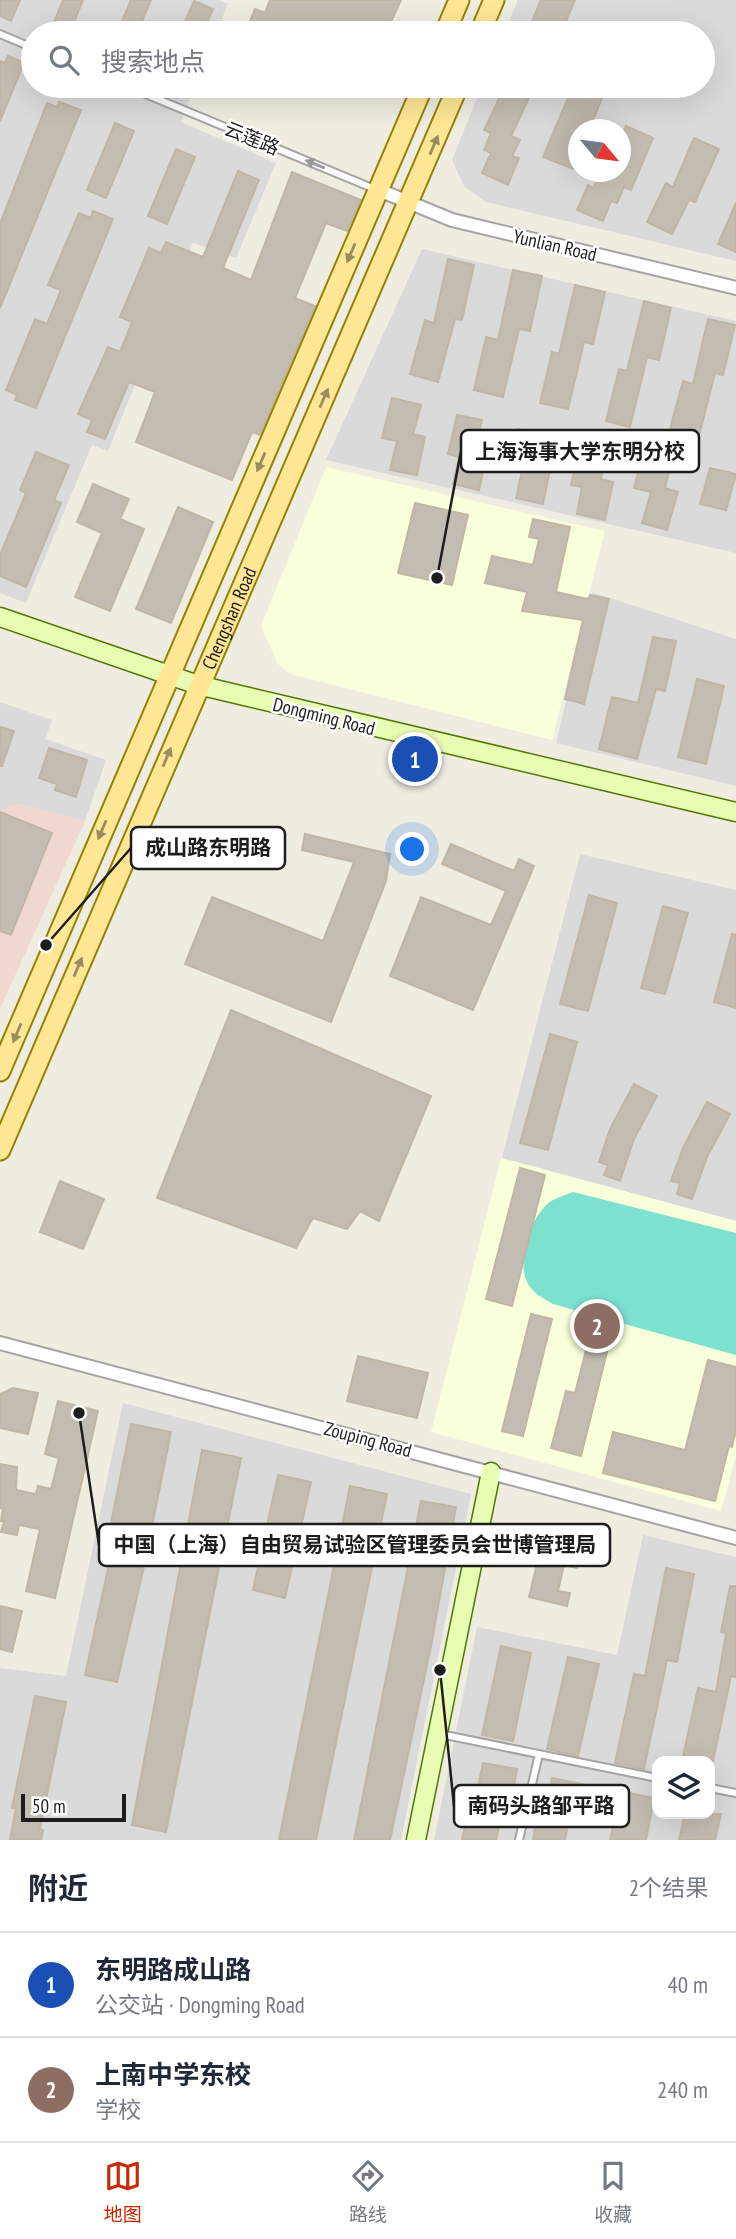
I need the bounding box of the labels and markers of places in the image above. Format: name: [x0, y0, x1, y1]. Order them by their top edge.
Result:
callout: 上海海事大学东明分校: [461, 430, 699, 472]
pin: 1: [392, 733, 438, 785]
callout: 成山路东明路: [131, 827, 285, 869]
pin: 2: [574, 1300, 620, 1352]
callout: 中国（上海）自由贸易试验区管理委员会世博管理局: [99, 1524, 610, 1566]
callout: 南码头路邹平路: [454, 1785, 629, 1827]

